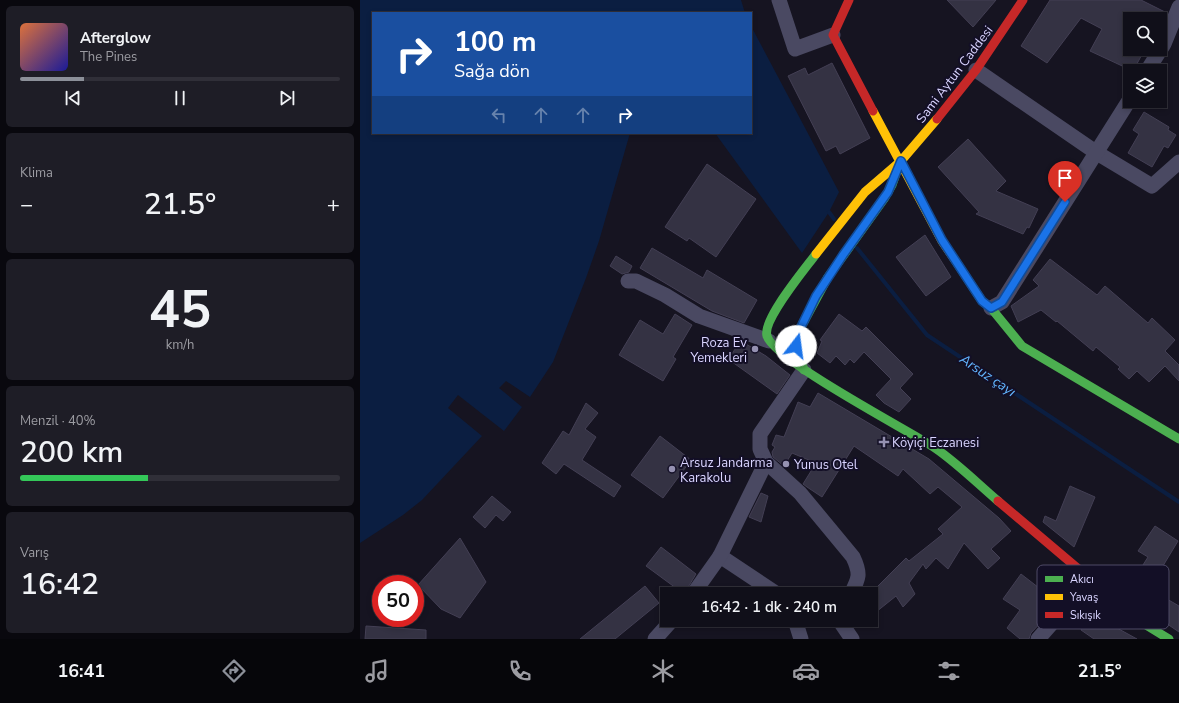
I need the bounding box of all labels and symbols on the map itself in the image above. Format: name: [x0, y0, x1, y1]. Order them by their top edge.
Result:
street label: Sami Aytun Caddesi: [912, 22, 997, 127]
pin: [1048, 161, 1082, 202]
position arrow: [775, 325, 817, 367]
place label: Roza Ev Yemekleri: [689, 334, 747, 367]
marker: Roza Ev Yemekleri: [750, 344, 760, 354]
water label: Arsuz çayı: [955, 349, 1020, 401]
place label: Köyiçi Eczanesi: [892, 434, 979, 452]
marker: Köyiçi Eczanesi: [879, 437, 889, 447]
place label: Arsuz Jandarma Karakolu: [680, 454, 773, 487]
place label: Yunus Otel: [793, 456, 858, 474]
marker: Yunus Otel: [781, 459, 791, 469]
marker: Arsuz Jandarma Karakolu: [667, 464, 677, 474]
legend: [1037, 565, 1169, 629]
text: Akıcı: [1070, 572, 1094, 587]
speed limit sign: 50: [372, 575, 424, 627]
text: Yavaş: [1069, 590, 1098, 605]
text: Sıkışık: [1070, 608, 1101, 623]

